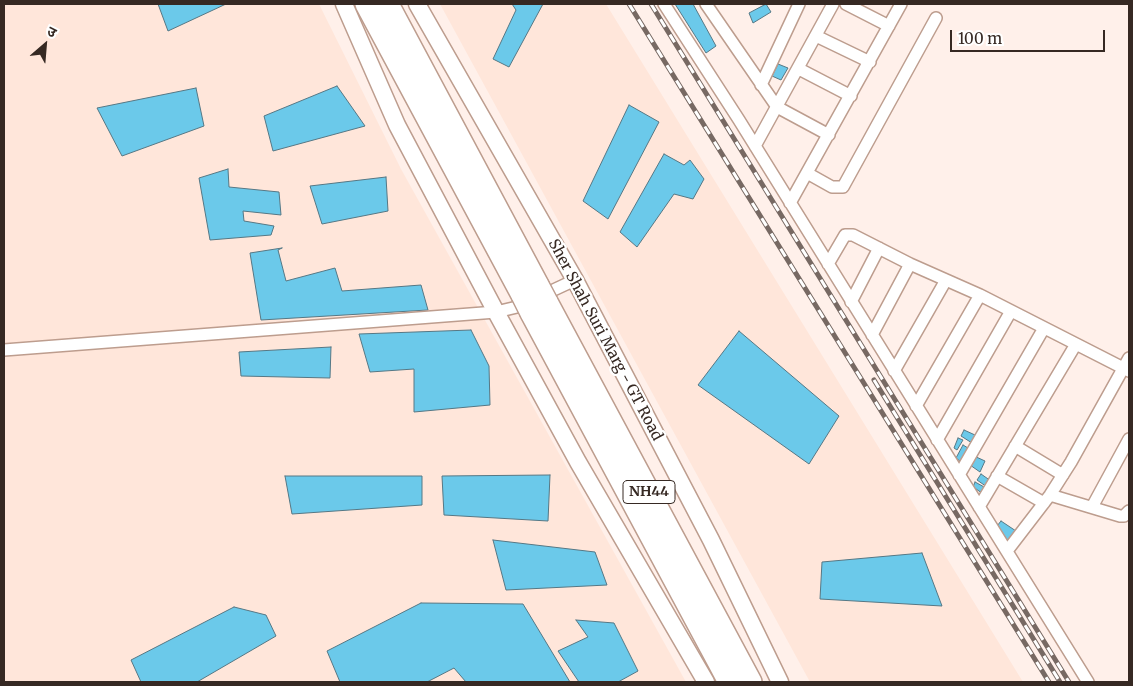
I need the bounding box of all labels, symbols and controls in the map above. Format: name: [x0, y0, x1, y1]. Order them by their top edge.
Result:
north arrow: [20, 20, 70, 70]
scale bar: [953, 20, 1108, 52]
text: उ: [44, 22, 60, 42]
text: 100 m: [958, 29, 1002, 48]
street label: Sher Shah Suri Marg - GT Road: [544, 236, 666, 444]
road number: NH44: [623, 481, 675, 504]

